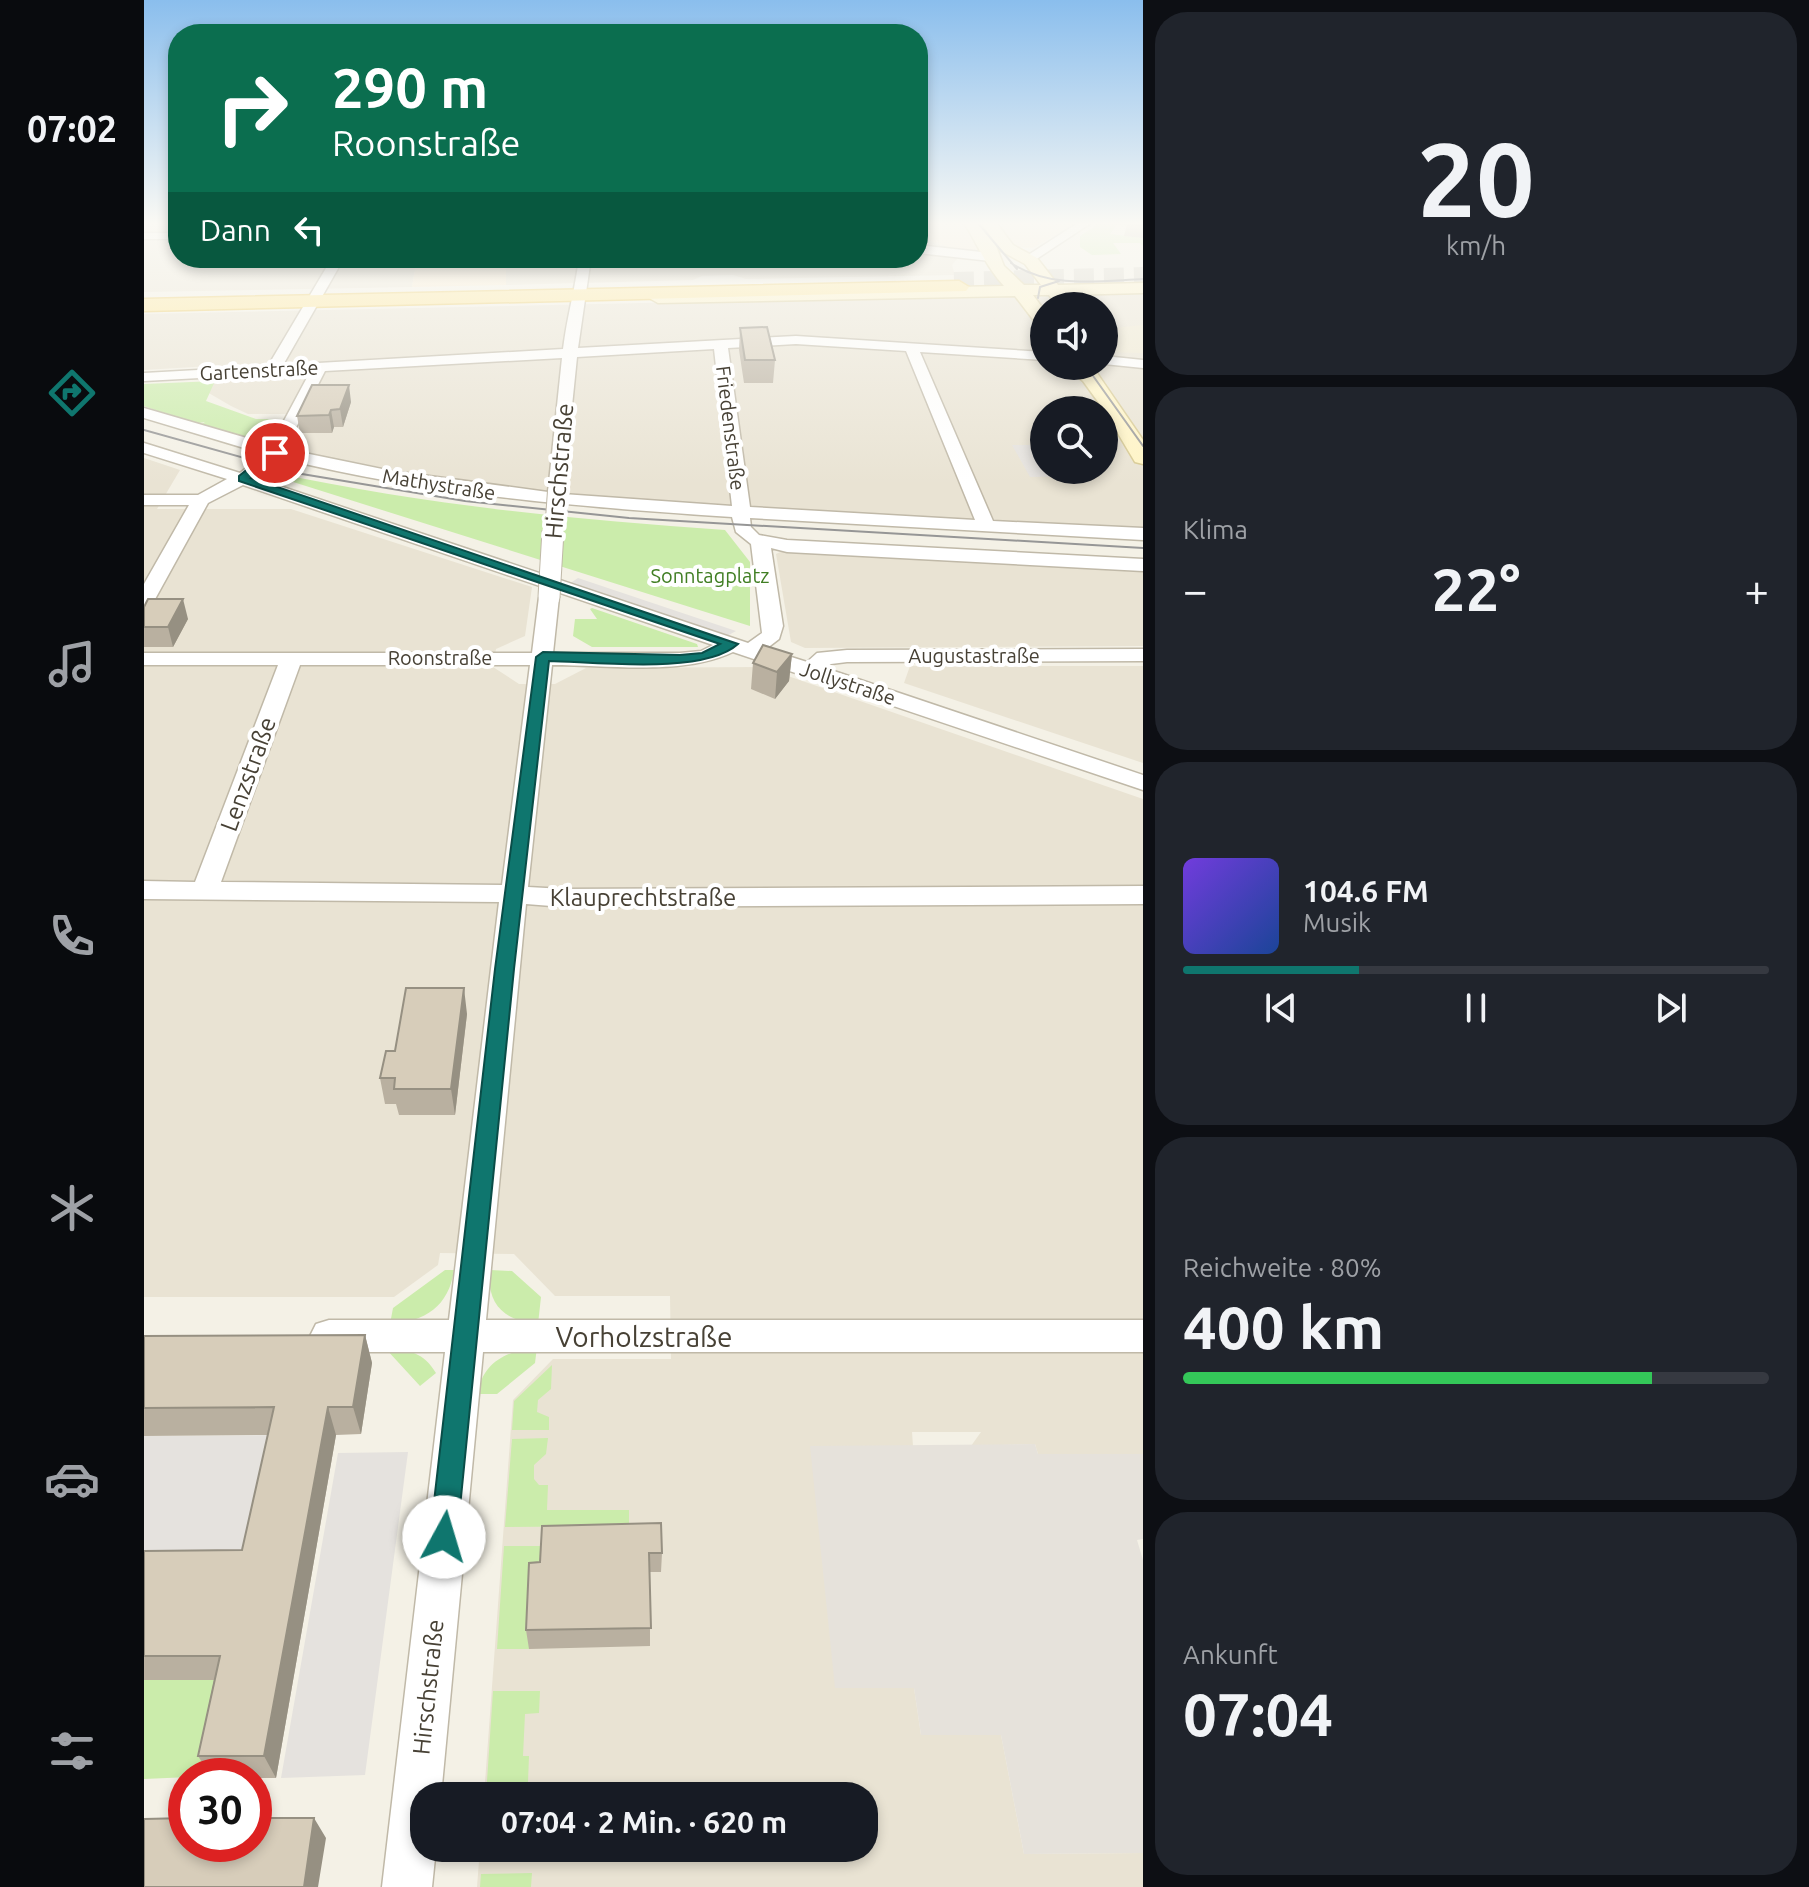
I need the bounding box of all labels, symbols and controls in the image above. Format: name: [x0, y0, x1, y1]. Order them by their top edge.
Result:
icon: right: [200, 56, 304, 160]
text: 290 m: [332, 56, 488, 119]
text: 07:02: [27, 108, 117, 149]
text: 20: [1417, 120, 1535, 237]
text: Roonstraße: [332, 122, 521, 163]
icon: left: [287, 208, 331, 252]
text: Dann: [200, 213, 271, 247]
text: km/h: [1446, 231, 1506, 260]
map controls: [1030, 292, 1118, 484]
button: sound: [1030, 292, 1118, 380]
street label: Gartenstraße: [199, 355, 319, 385]
street label: Friedenstraße: [712, 364, 750, 492]
icon: directions: [44, 365, 100, 421]
button: search: [1030, 396, 1118, 484]
street label: Hirschstraße: [540, 402, 578, 540]
pin: [241, 419, 309, 487]
icon: arrive: [253, 431, 297, 475]
street label: Mathystraße: [381, 464, 497, 504]
text: Klima: [1183, 515, 1248, 544]
text: 22°: [1432, 555, 1520, 622]
park label: Sonntagplatz: [651, 564, 769, 587]
text: −: [1183, 565, 1208, 614]
text: +: [1744, 565, 1769, 614]
icon: music: [44, 636, 100, 692]
street label: Augustastraße: [908, 644, 1040, 667]
street label: Roonstraße: [388, 646, 492, 669]
street label: Jollystraße: [797, 657, 899, 709]
street label: Lenzstraße: [215, 713, 281, 835]
text: 104.6 FM: [1303, 874, 1429, 908]
street label: Klauprechtstraße: [550, 884, 736, 911]
icon: phone: [44, 908, 100, 964]
text: Musik: [1303, 908, 1371, 937]
icon: previous: [1259, 986, 1303, 1030]
icon: pause: [1454, 986, 1498, 1030]
icon: next: [1649, 986, 1693, 1030]
icon: climate: [44, 1180, 100, 1236]
text: Reichweite · 80%: [1183, 1253, 1382, 1282]
text: 400 km: [1183, 1293, 1384, 1360]
street label: Vorholzstraße: [556, 1321, 732, 1352]
icon: car: [44, 1451, 100, 1507]
position arrow: [402, 1495, 486, 1579]
street label: Hirschstraße: [407, 1618, 449, 1756]
text: Ankunft: [1183, 1640, 1278, 1669]
text: 07:04: [1183, 1680, 1333, 1747]
icon: filters: [44, 1723, 100, 1779]
speed limit sign: 30: [168, 1758, 272, 1862]
text: 07:04 · 2 Min. · 620 m: [501, 1805, 787, 1839]

